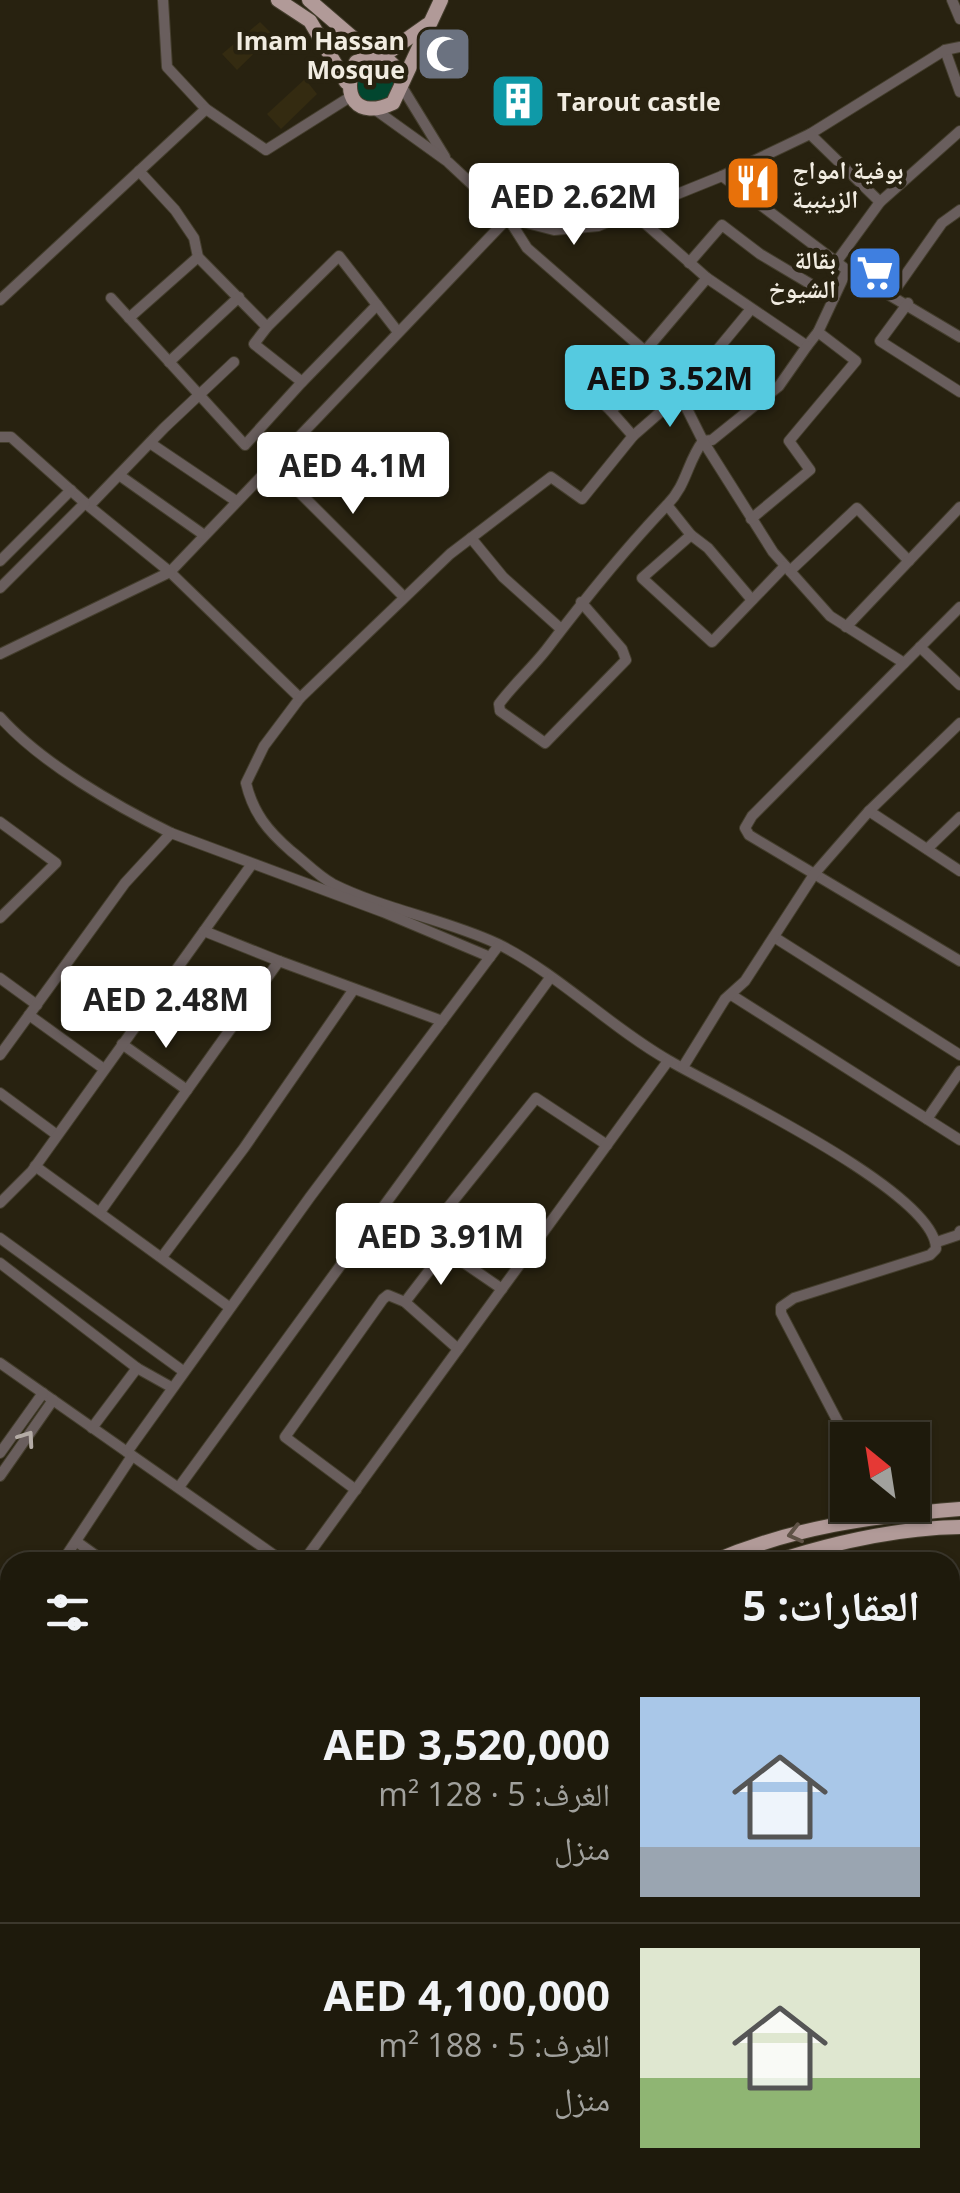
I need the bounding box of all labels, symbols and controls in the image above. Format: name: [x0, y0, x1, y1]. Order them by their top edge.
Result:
place label: Imam Hassan Mosque: [235, 23, 405, 86]
mosque icon: Imam Hassan Mosque: [414, 24, 474, 84]
building icon: Tarout castle: [488, 71, 548, 131]
place label: Tarout castle: [557, 84, 721, 118]
place label: بوفية امواج الزينبية: [792, 152, 904, 215]
restaurant icon: بوفية امواج الزينبية: [723, 153, 783, 213]
pin: AED 2.62M: [460, 163, 688, 248]
text: AED 2.62M: [491, 174, 657, 217]
place label: بقالة الشيوخ: [768, 242, 836, 305]
supermarket icon: بقالة الشيوخ: [845, 243, 905, 303]
pin: AED 3.52M: [556, 345, 784, 430]
text: AED 3.52M: [587, 356, 753, 399]
pin: AED 4.1M: [250, 432, 456, 517]
text: AED 4.1M: [279, 443, 427, 486]
pin: AED 2.48M: [52, 966, 280, 1051]
text: AED 2.48M: [83, 977, 249, 1020]
pin: AED 3.91M: [327, 1203, 555, 1288]
text: AED 3.91M: [358, 1214, 524, 1257]
north arrow: [830, 1422, 930, 1522]
map controls: [830, 1422, 930, 1522]
one-way arrow: [15, 1431, 33, 1449]
one-way arrow: [787, 1522, 804, 1543]
text: العقارات: 5: [742, 1576, 920, 1633]
icon: filters: [40, 1585, 95, 1640]
text: AED 3,520,000: [323, 1715, 610, 1772]
icon: home: [720, 1737, 840, 1857]
text: الغرف: 5 · 128 m²: [378, 1772, 610, 1815]
text: منزل: [554, 1826, 610, 1869]
text: AED 4,100,000: [323, 1966, 610, 2023]
icon: home: [720, 1988, 840, 2108]
text: الغرف: 5 · 188 m²: [378, 2023, 610, 2066]
text: منزل: [554, 2077, 610, 2120]

